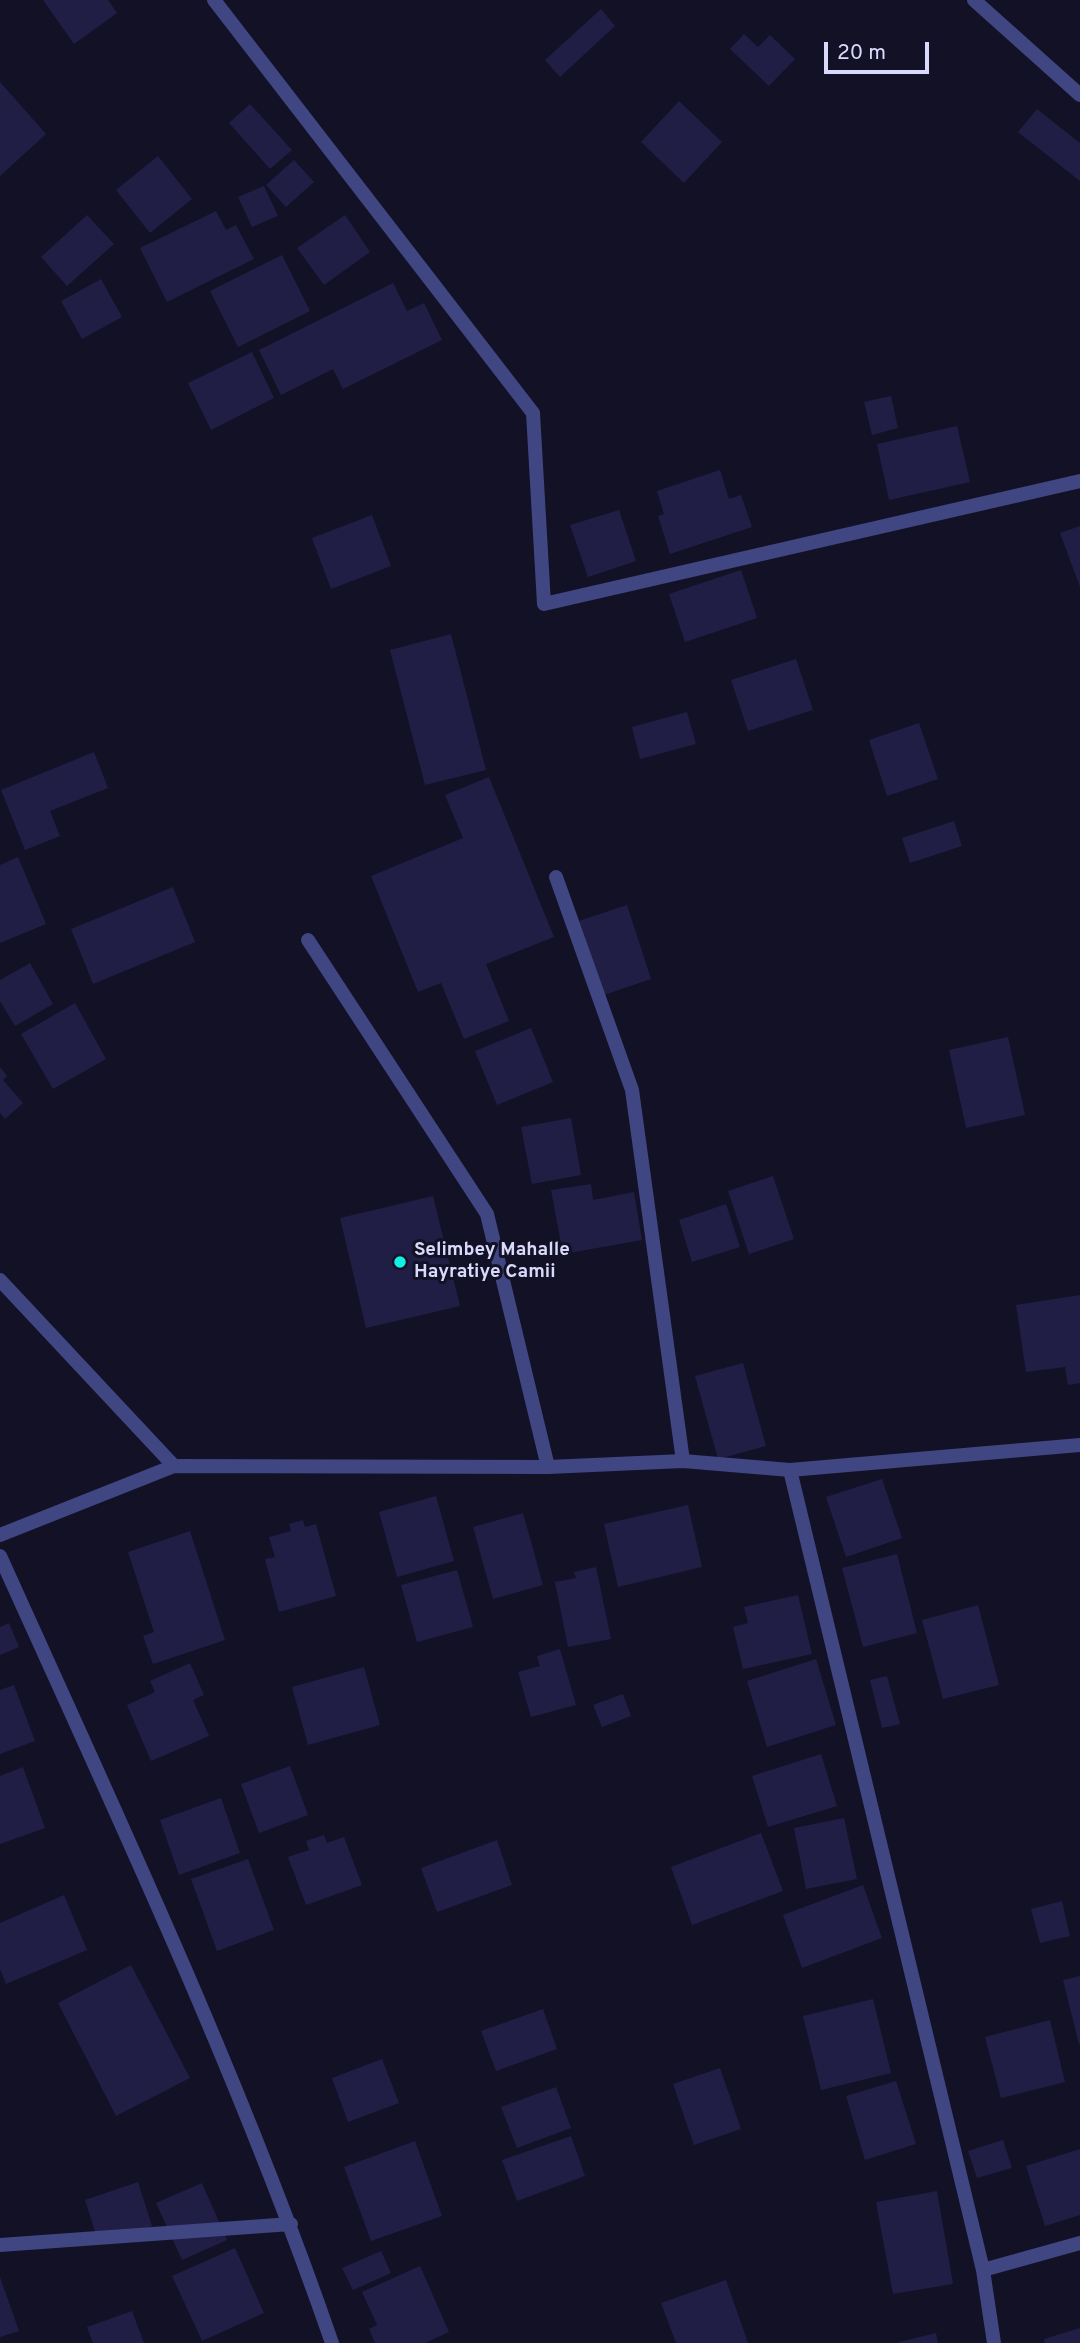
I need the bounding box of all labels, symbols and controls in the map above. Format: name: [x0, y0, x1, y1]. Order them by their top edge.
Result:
scale bar: [828, 28, 933, 72]
text: 20 m: [837, 40, 886, 67]
place label: Selimbey Mahalle Hayratiye Camii: [414, 1240, 570, 1284]
marker: Selimbey Mahalle Hayratiye Camii: [392, 1254, 408, 1270]

